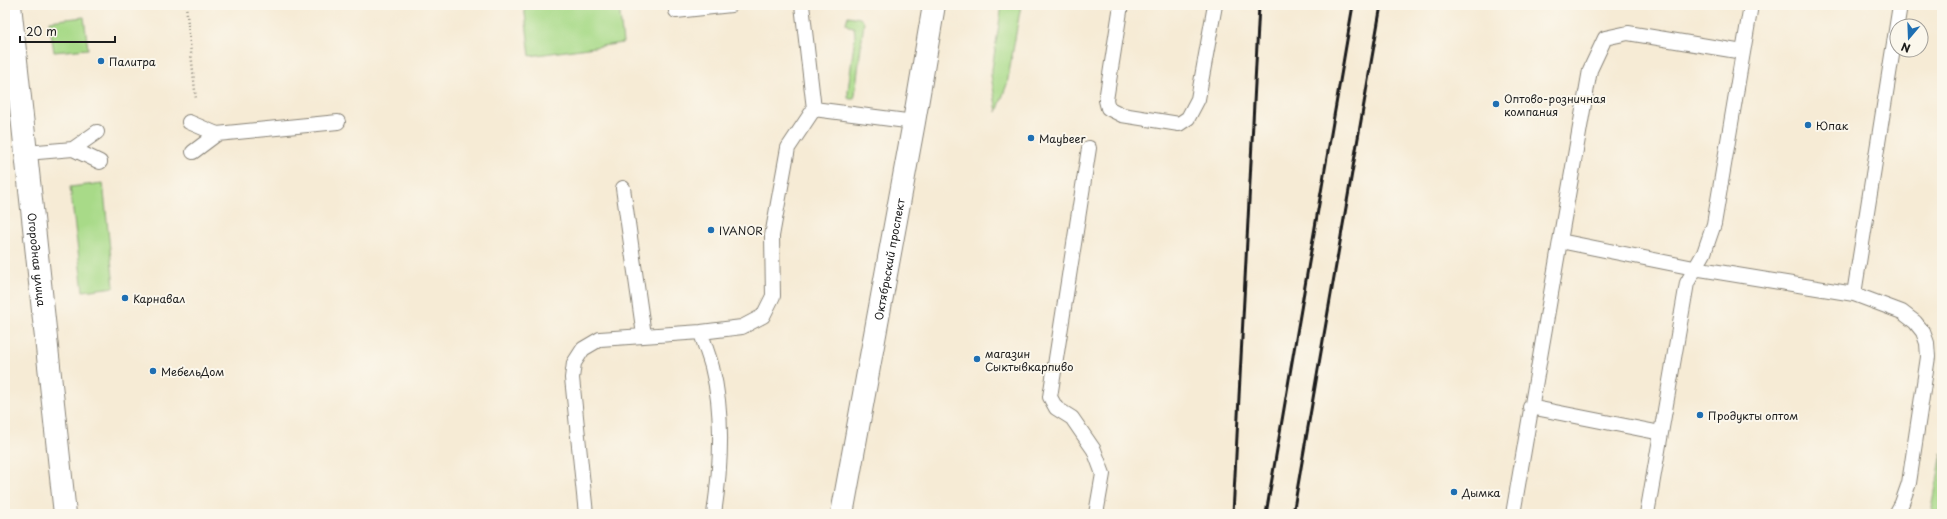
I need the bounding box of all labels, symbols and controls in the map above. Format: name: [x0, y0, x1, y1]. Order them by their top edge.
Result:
scale bar: [20, 18, 115, 44]
north arrow: [1889, 18, 1929, 58]
text: 20 m: [26, 22, 57, 40]
text: N: [1898, 38, 1912, 57]
place label: Палитра: [109, 53, 156, 70]
marker: Палитра: [96, 56, 106, 66]
place label: Оптово-розничная компания: [1504, 90, 1606, 120]
marker: Оптово-розничная компания: [1491, 99, 1501, 109]
place label: Юпак: [1816, 117, 1849, 134]
marker: Юпак: [1803, 120, 1813, 130]
place label: Maybeer: [1039, 130, 1087, 147]
marker: Maybeer: [1026, 133, 1036, 143]
street label: Октябрьский проспект: [869, 196, 908, 322]
street label: Огородная улица: [24, 212, 51, 307]
place label: IVANOR: [719, 222, 763, 239]
marker: IVANOR: [706, 225, 716, 235]
place label: Карнавал: [133, 290, 186, 307]
marker: Карнавал: [120, 293, 130, 303]
place label: магазин Сыктывкарпиво: [985, 345, 1073, 375]
marker: магазин Сыктывкарпиво: [972, 354, 982, 364]
place label: МебельДом: [161, 363, 224, 380]
marker: МебельДом: [148, 366, 158, 376]
place label: Продукты оптом: [1708, 407, 1798, 424]
marker: Продукты оптом: [1695, 410, 1705, 420]
place label: Дымка: [1461, 484, 1501, 501]
marker: Дымка: [1449, 487, 1459, 497]

